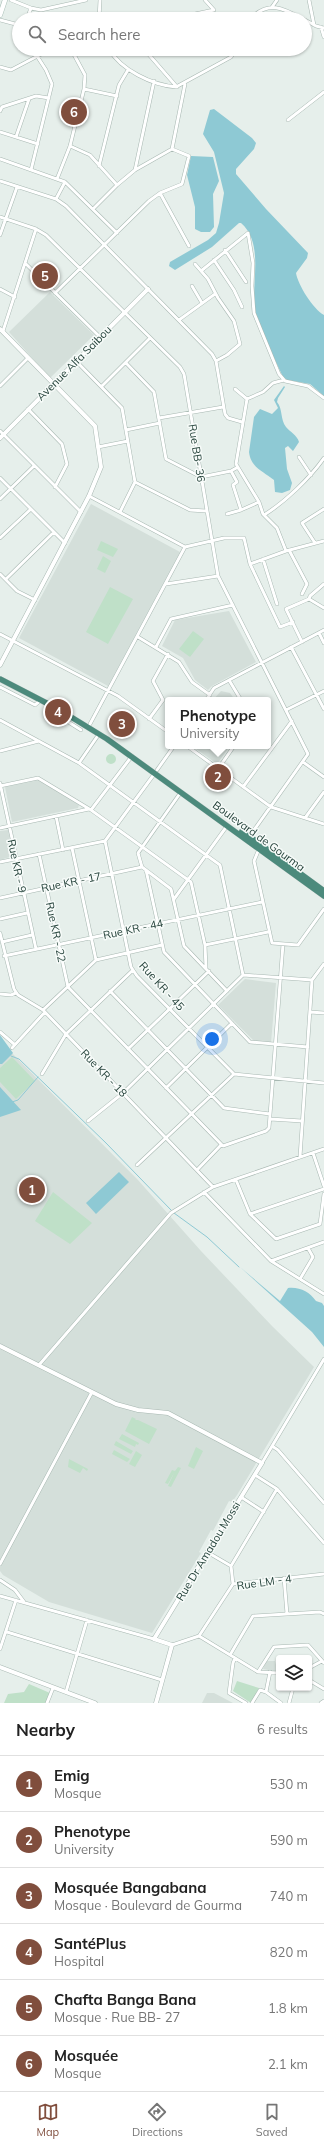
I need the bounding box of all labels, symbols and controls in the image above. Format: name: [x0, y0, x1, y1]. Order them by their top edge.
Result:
search box: [12, 12, 312, 56]
icon: search: [26, 23, 48, 45]
text: Search here: [58, 25, 140, 44]
pin: 6: [61, 97, 87, 127]
pin: 5: [32, 261, 58, 291]
street label: Avenue Alfa Saibou: [34, 323, 114, 403]
street label: Rue BB- 36: [186, 423, 209, 483]
pin: 4: [45, 697, 71, 727]
popup: [165, 697, 271, 749]
text: Phenotype: [180, 706, 256, 725]
pin: 3: [109, 709, 135, 739]
text: University: [180, 725, 240, 741]
pin: 2: [205, 762, 231, 792]
street label: Boulevard de Gourma: [210, 798, 308, 874]
street label: Rue KR - 9: [4, 838, 30, 894]
street label: Rue KR - 17: [40, 869, 102, 895]
street label: Rue KR - 22: [43, 901, 69, 964]
street label: Rue KR - 44: [102, 916, 165, 942]
street label: Rue KR - 45: [136, 959, 188, 1014]
your location: [202, 1029, 222, 1049]
street label: Rue KR - 18: [78, 1046, 131, 1100]
pin: 1: [19, 1175, 45, 1205]
street label: Rue Dr Amadou Mossi: [173, 1499, 243, 1603]
street label: Rue LM - 4: [236, 1571, 293, 1593]
map controls: [276, 1655, 312, 1691]
button: layers: [276, 1655, 312, 1691]
text: Nearby: [16, 1719, 75, 1740]
text: 6 results: [257, 1721, 308, 1737]
text: Emig: [54, 1766, 90, 1785]
text: 1: [25, 1776, 33, 1792]
text: 530 m: [270, 1776, 308, 1792]
text: Mosque: [54, 1785, 101, 1801]
text: Phenotype: [54, 1822, 131, 1841]
text: 2: [25, 1832, 33, 1848]
text: 590 m: [270, 1832, 308, 1848]
text: University: [54, 1841, 114, 1857]
text: Mosquée Bangabana: [54, 1878, 207, 1897]
text: 3: [25, 1888, 33, 1904]
text: 740 m: [270, 1888, 308, 1904]
text: Mosque · Boulevard de Gourma: [54, 1897, 242, 1913]
text: SantéPlus: [54, 1934, 126, 1953]
text: 4: [25, 1944, 33, 1960]
text: 820 m: [270, 1944, 308, 1960]
text: Hospital: [54, 1953, 104, 1969]
text: Chafta Banga Bana: [54, 1990, 196, 2009]
text: 5: [25, 2000, 33, 2016]
text: 1.8 km: [268, 2000, 308, 2016]
text: Mosque · Rue BB- 27: [54, 2009, 180, 2025]
text: Mosquée: [54, 2046, 118, 2065]
text: 6: [25, 2056, 33, 2072]
text: 2.1 km: [268, 2056, 308, 2072]
text: Mosque: [54, 2065, 101, 2081]
tab: Map: [36, 2101, 59, 2139]
tab: Directions: [132, 2101, 183, 2139]
tab: Saved: [256, 2101, 288, 2139]

